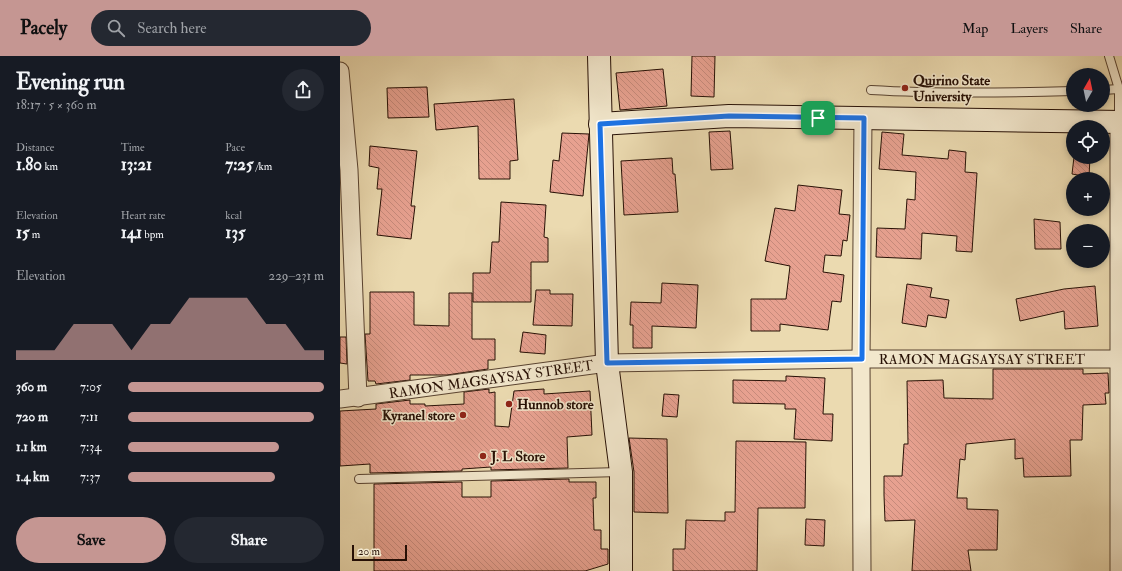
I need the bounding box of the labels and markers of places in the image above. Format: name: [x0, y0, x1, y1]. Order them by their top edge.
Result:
place label: Quirino State University: [913, 72, 990, 106]
marker: Quirino State University: [900, 83, 910, 93]
pin: [801, 101, 835, 135]
place label: Hunnob store: [517, 396, 594, 413]
marker: Hunnob store: [504, 399, 514, 409]
place label: Kyranel store: [382, 407, 455, 425]
marker: Kyranel store: [458, 410, 468, 420]
place label: J. L Store: [490, 448, 545, 466]
marker: J. L Store: [478, 451, 488, 461]

